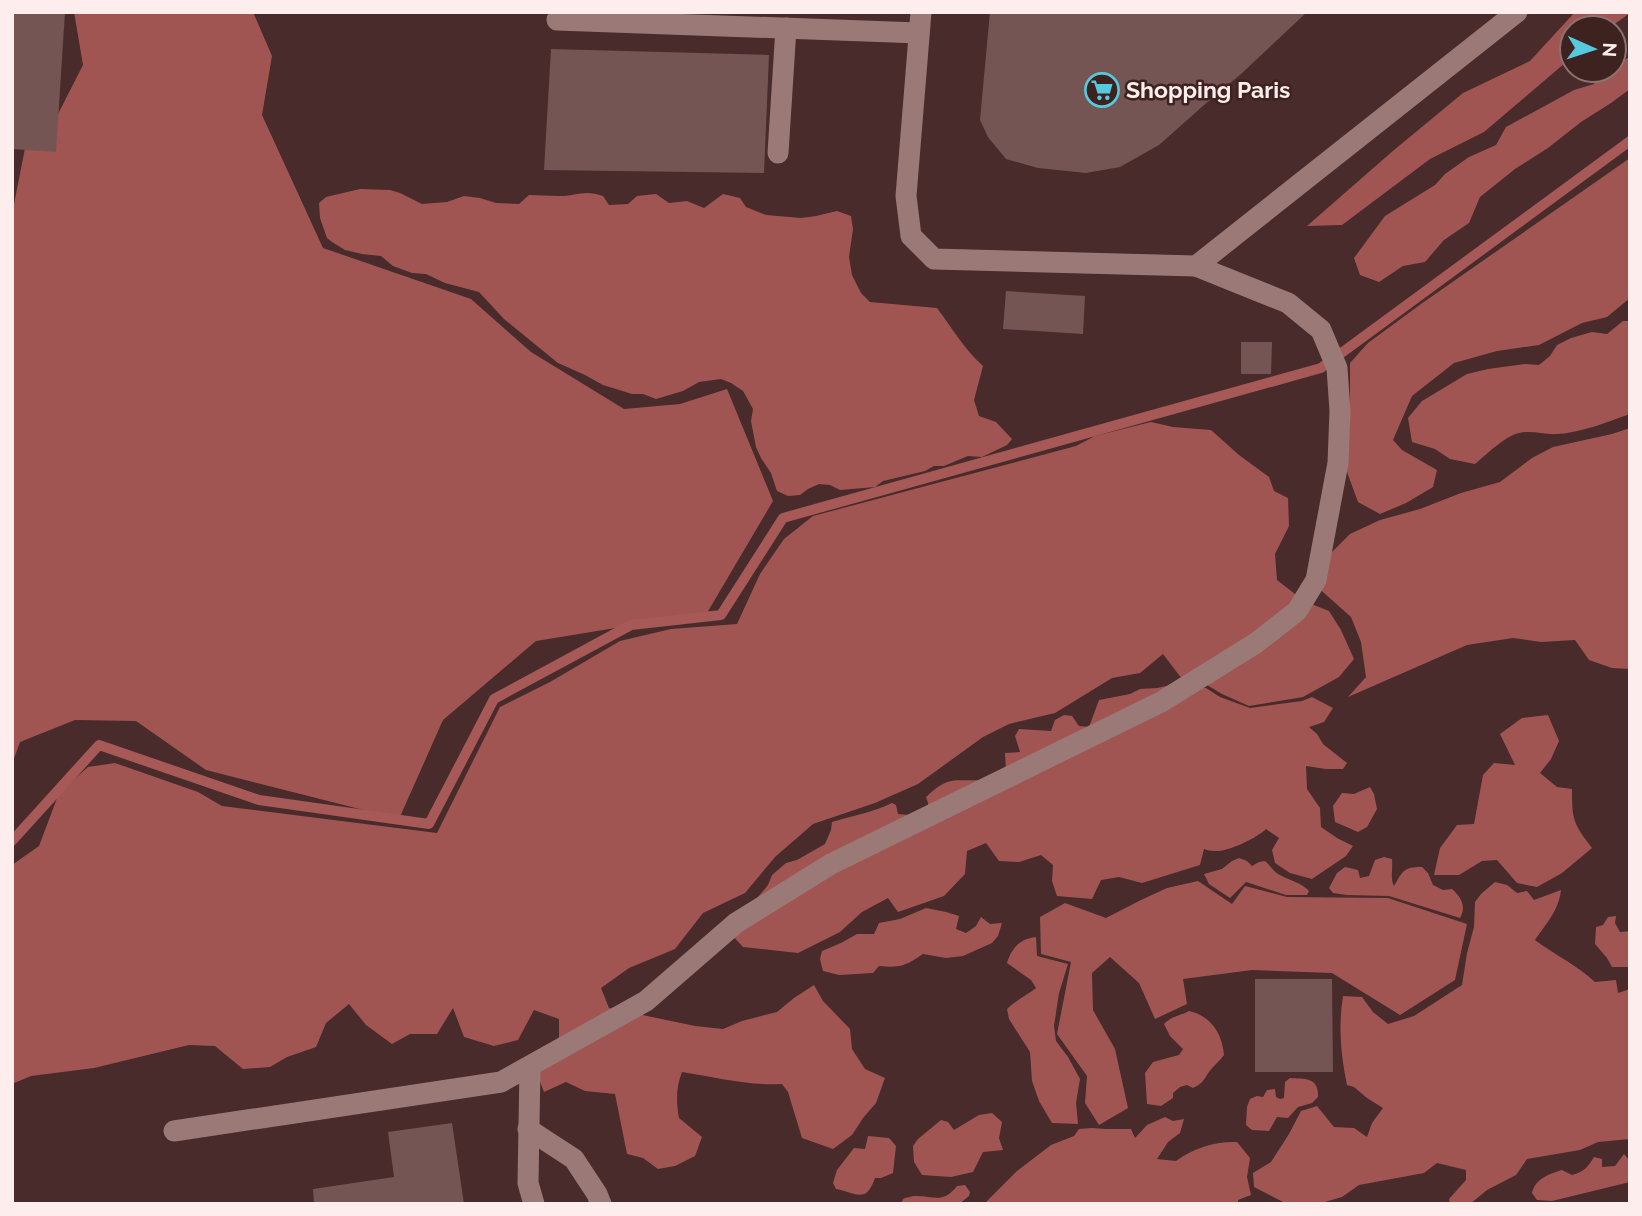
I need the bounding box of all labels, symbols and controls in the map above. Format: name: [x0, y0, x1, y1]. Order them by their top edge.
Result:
north arrow: [1558, 14, 1628, 84]
text: N: [1599, 42, 1621, 58]
supermarket icon: Shopping Paris: [1083, 71, 1121, 109]
place label: Shopping Paris: [1126, 76, 1290, 103]

